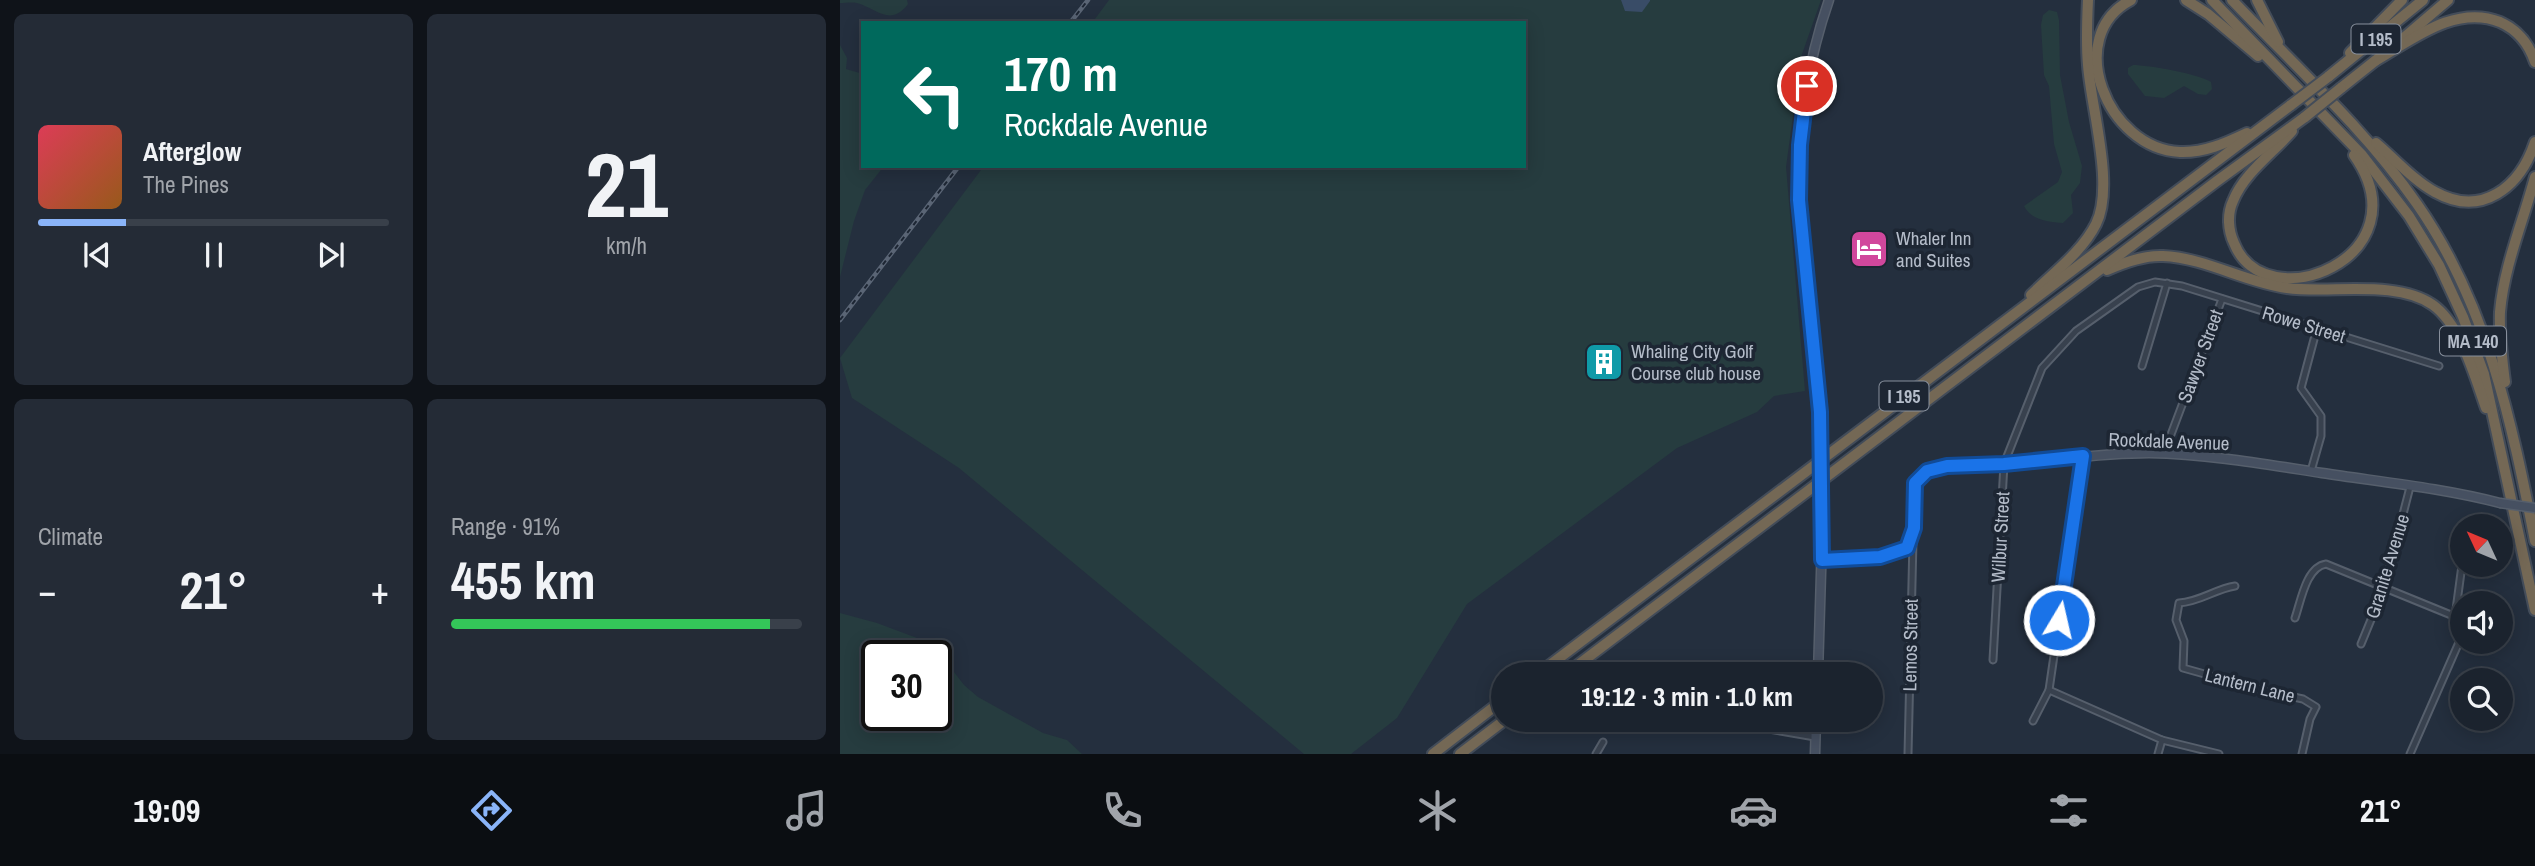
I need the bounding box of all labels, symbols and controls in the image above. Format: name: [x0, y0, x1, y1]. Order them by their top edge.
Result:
road number: I 195: [2352, 24, 2400, 54]
text: 170 m: [1004, 40, 1118, 106]
icon: left: [889, 49, 980, 140]
pin: [1777, 56, 1837, 116]
icon: arrive: [1788, 67, 1826, 105]
text: Rockdale Avenue: [1004, 103, 1208, 146]
text: 21: [585, 123, 668, 245]
text: Afterglow: [143, 134, 241, 169]
text: The Pines: [143, 169, 229, 200]
place label: Whaler Inn and Suites: [1896, 225, 1971, 273]
hotel icon: Whaler Inn and Suites: [1848, 228, 1890, 270]
text: km/h: [606, 230, 647, 261]
icon: previous: [78, 236, 116, 274]
icon: pause: [195, 236, 233, 274]
icon: next: [312, 236, 350, 274]
street label: Rowe Street: [2259, 299, 2349, 349]
street label: Sawyer Street: [2171, 305, 2229, 406]
road number: MA 140: [2440, 326, 2506, 356]
place label: Whaling City Golf Course club house: [1631, 338, 1761, 386]
building icon: Whaling City Golf Course club house: [1583, 341, 1625, 383]
road number: I 195: [1880, 382, 1928, 410]
street label: Rockdale Avenue: [2108, 426, 2230, 456]
street label: Wilbur Street: [1985, 490, 2015, 583]
text: Range · 91%: [451, 511, 560, 542]
street label: Granite Avenue: [2359, 511, 2415, 621]
north arrow: [2450, 514, 2513, 578]
map controls: [2450, 514, 2513, 731]
text: Climate: [38, 521, 103, 552]
text: 455 km: [451, 545, 596, 615]
text: 21°: [179, 555, 248, 625]
text: −: [38, 565, 56, 616]
text: +: [371, 565, 389, 616]
position arrow: [2022, 583, 2096, 657]
button: sound: [2450, 591, 2513, 654]
street label: Lemos Street: [1896, 598, 1924, 692]
speed limit sign: 30: [861, 640, 952, 731]
street label: Lantern Lane: [2202, 661, 2298, 709]
button: search: [2450, 668, 2513, 731]
text: 19:12 · 3 min · 1.0 km: [1581, 679, 1793, 714]
icon: directions: [467, 786, 516, 835]
icon: music: [782, 786, 831, 835]
icon: phone: [1098, 786, 1147, 835]
icon: climate: [1413, 786, 1462, 835]
icon: car: [1729, 786, 1778, 835]
icon: filters: [2044, 786, 2093, 835]
text: 19:09: [133, 789, 200, 832]
text: 21°: [2360, 789, 2402, 832]

